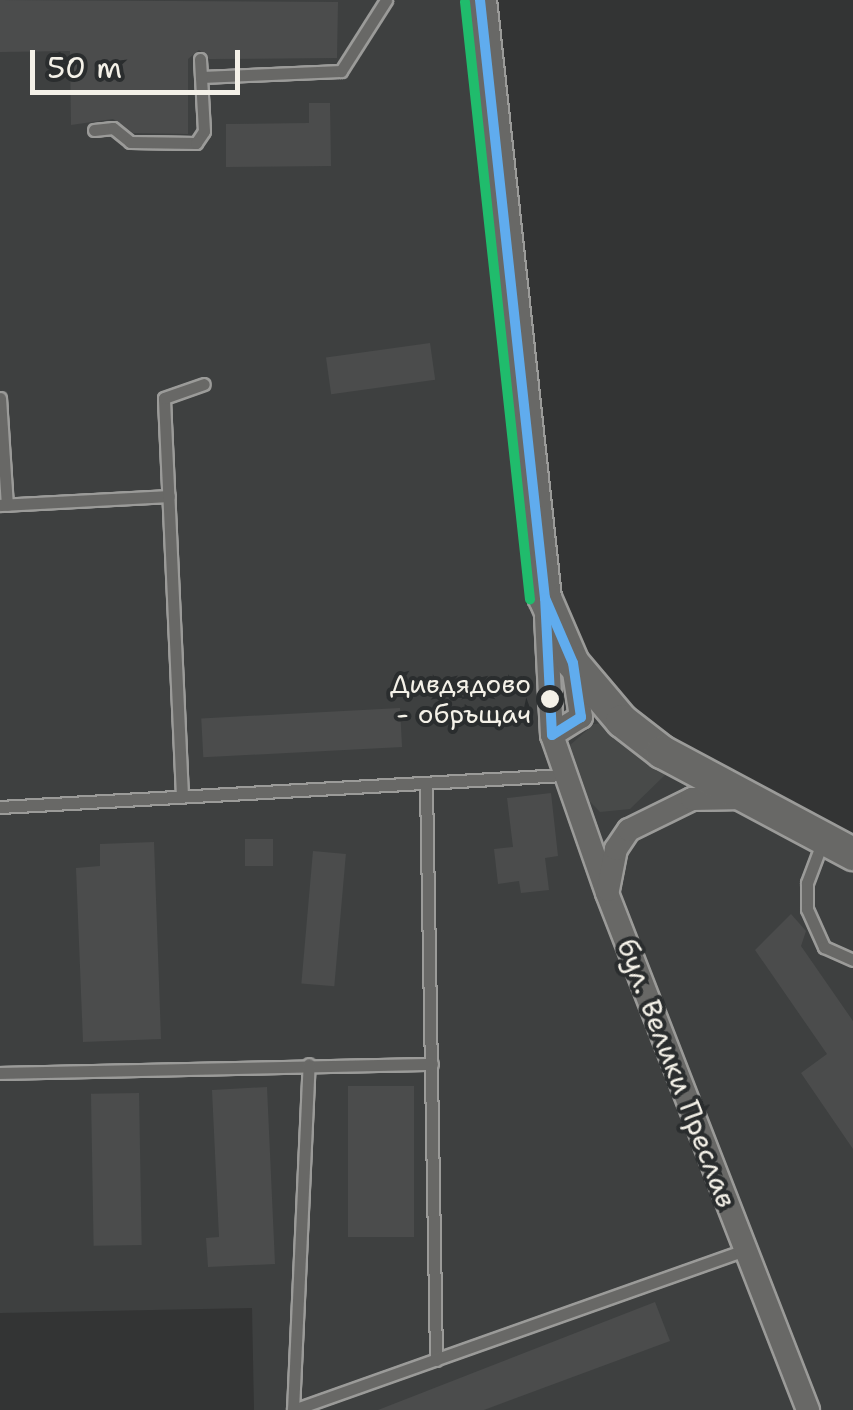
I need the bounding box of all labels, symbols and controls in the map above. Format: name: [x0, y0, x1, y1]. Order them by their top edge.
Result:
scale bar: [35, 30, 245, 92]
text: 50 m: [47, 47, 122, 88]
place label: Дивдядово - обръщач: [390, 668, 531, 730]
marker: Дивдядово - обръщач: [540, 689, 560, 709]
street label: бул. Велики Преслав: [610, 934, 744, 1212]

